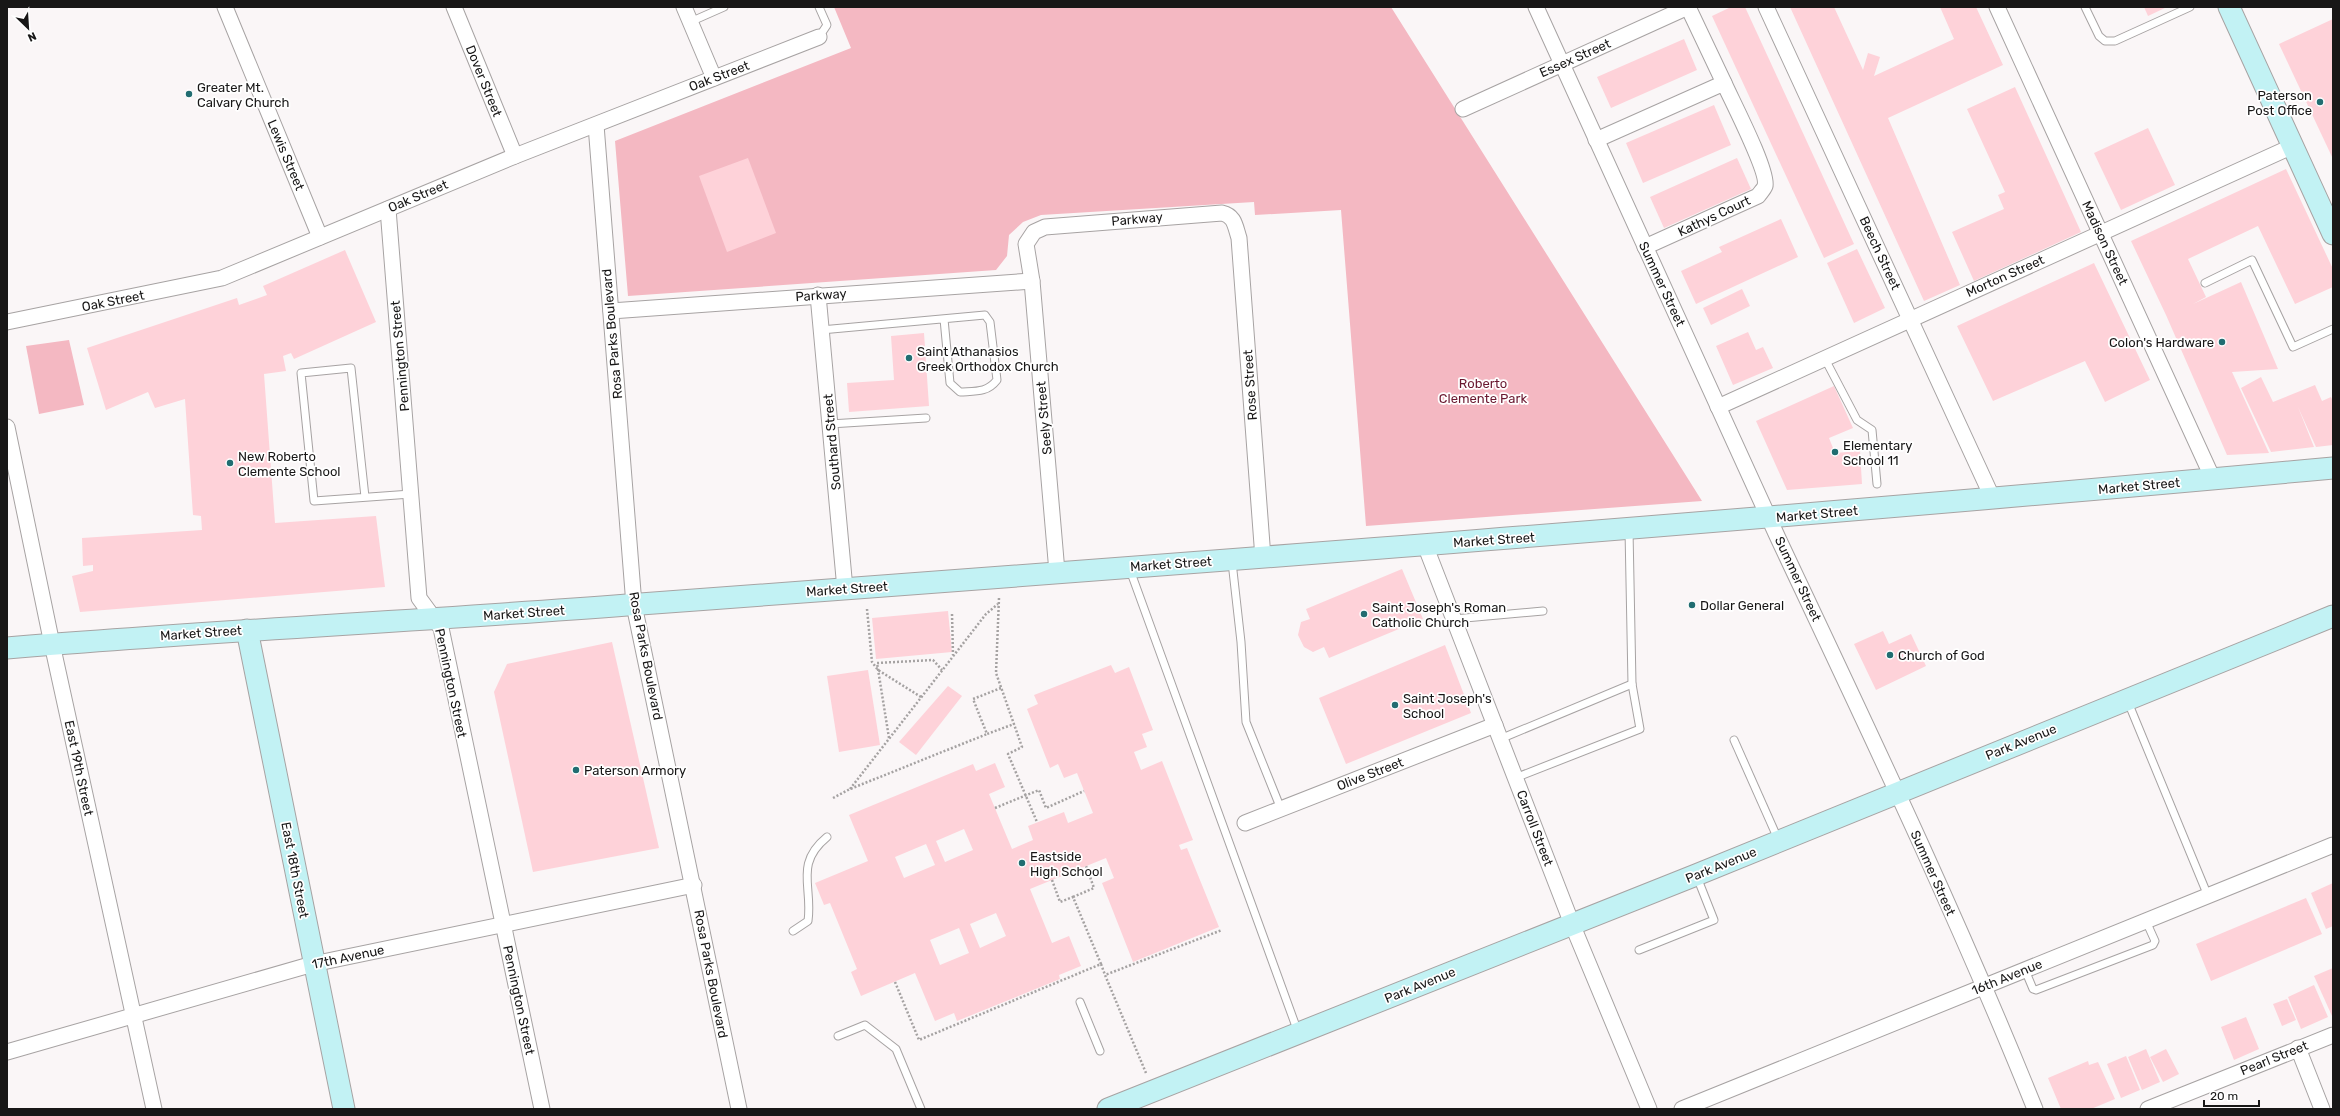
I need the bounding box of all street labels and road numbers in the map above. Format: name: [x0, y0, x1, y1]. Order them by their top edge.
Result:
street label: Essex Street: [1537, 36, 1613, 80]
street label: Dover Street: [463, 43, 505, 119]
street label: Oak Street: [687, 58, 751, 94]
street label: Lewis Street: [264, 117, 308, 193]
street label: Oak Street: [386, 177, 450, 215]
street label: Kathys Court: [1675, 193, 1753, 239]
street label: Madison Street: [2079, 199, 2131, 287]
street label: Parkway: [1111, 209, 1163, 229]
street label: Beech Street: [1856, 214, 1904, 292]
street label: Summer Street: [1636, 239, 1688, 329]
street label: Morton Street: [1964, 252, 2046, 300]
street label: Rosa Parks Boulevard: [599, 268, 625, 400]
street label: Parkway: [795, 286, 847, 304]
street label: Oak Street: [80, 288, 146, 314]
street label: Pennington Street: [388, 300, 413, 412]
street label: Rose Street: [1240, 349, 1260, 421]
street label: Seely Street: [1033, 381, 1055, 455]
street label: Southard Street: [820, 393, 844, 491]
street label: Market Street: [2098, 475, 2180, 497]
street label: Market Street: [1776, 503, 1858, 525]
street label: Market Street: [1453, 530, 1535, 550]
street label: Summer Street: [1772, 534, 1824, 624]
street label: Market Street: [1130, 554, 1212, 574]
street label: Market Street: [806, 579, 888, 599]
street label: Rosa Parks Boulevard: [626, 591, 666, 721]
street label: Market Street: [483, 603, 565, 623]
street label: Market Street: [160, 623, 242, 643]
street label: Pennington Street: [431, 627, 470, 739]
street label: East 19th Street: [62, 719, 96, 817]
street label: Park Avenue: [1983, 721, 2059, 763]
street label: Olive Street: [1335, 754, 1405, 794]
street label: Carroll Street: [1514, 788, 1556, 868]
street label: East 18th Street: [278, 821, 312, 919]
street label: Summer Street: [1907, 828, 1959, 918]
street label: Park Avenue: [1683, 844, 1759, 886]
street label: Rosa Parks Boulevard: [691, 909, 731, 1039]
street label: 17th Avenue: [310, 942, 386, 972]
street label: Pennington Street: [499, 944, 538, 1056]
street label: 16th Avenue: [1970, 956, 2044, 998]
street label: Park Avenue: [1382, 964, 1458, 1006]
street label: Pearl Street: [2238, 1038, 2310, 1078]

